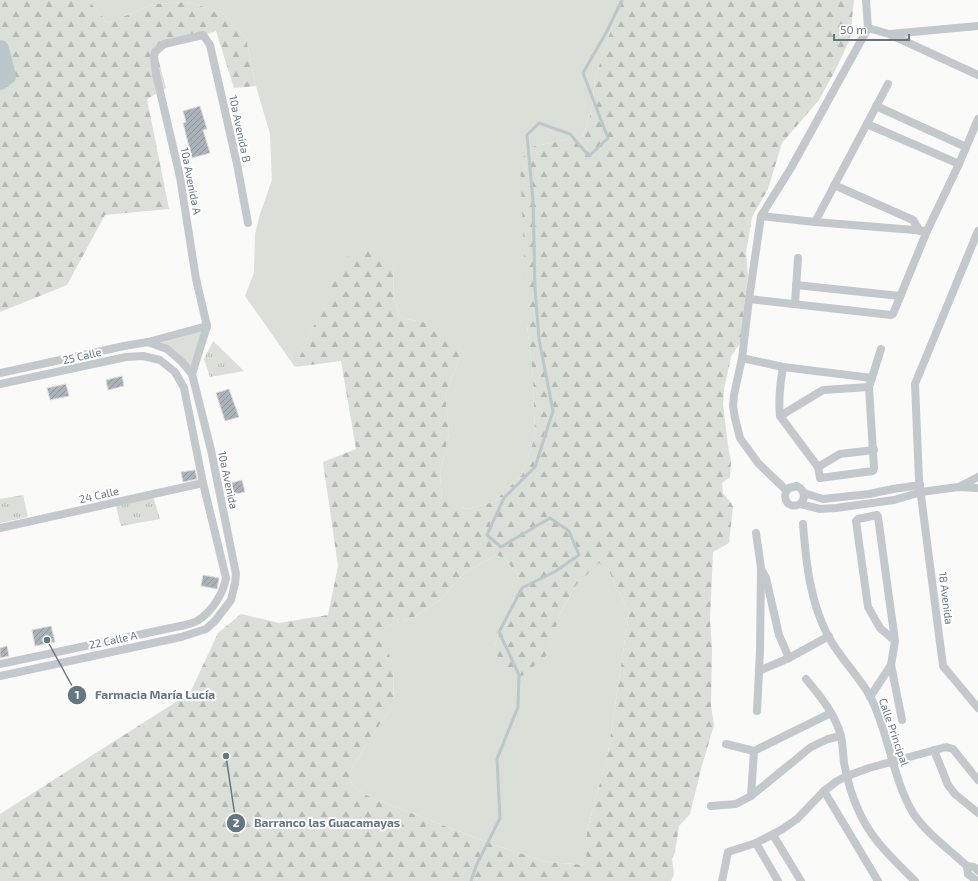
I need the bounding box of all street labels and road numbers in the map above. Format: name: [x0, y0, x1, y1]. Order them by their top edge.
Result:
street label: 10a Avenida B: [227, 94, 254, 164]
street label: 10a Avenida A: [179, 146, 204, 216]
street label: 25 Calle: [61, 345, 103, 366]
street label: 10a Avenida: [216, 450, 241, 510]
street label: 24 Calle: [78, 484, 120, 505]
street label: 18 Avenida: [937, 571, 956, 625]
street label: 22 Calle A: [88, 628, 138, 651]
street label: Calle Principal: [877, 696, 912, 768]

